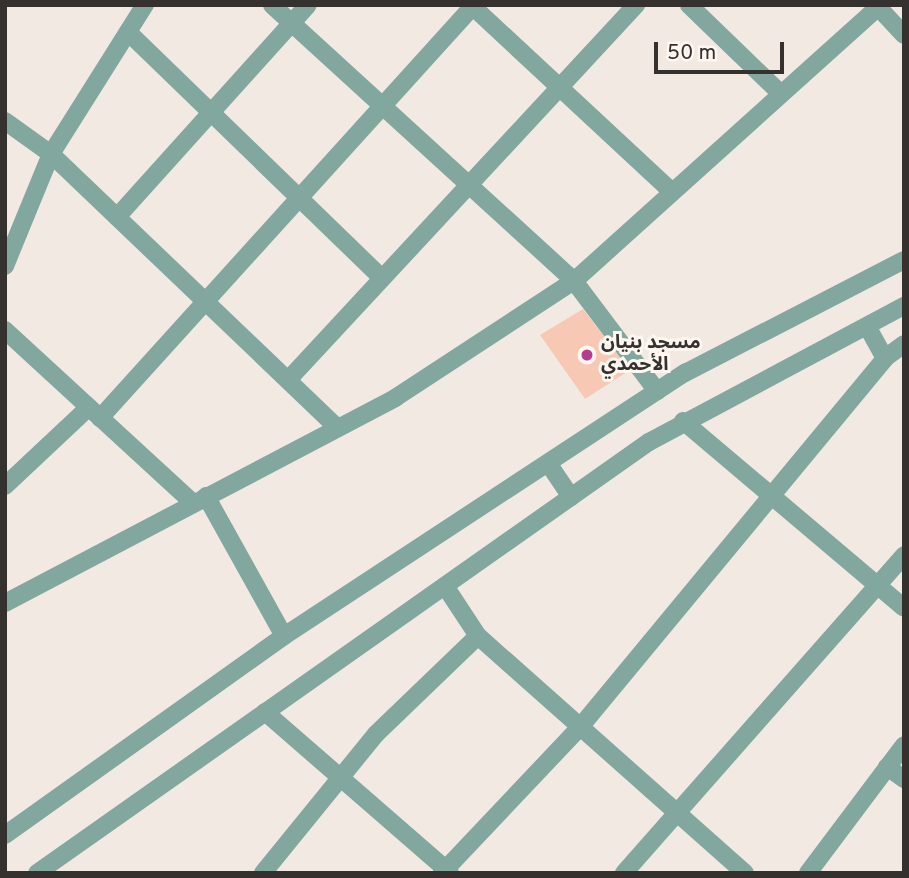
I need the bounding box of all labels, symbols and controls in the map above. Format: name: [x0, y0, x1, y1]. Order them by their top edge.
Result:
scale bar: [657, 28, 786, 72]
text: 50 m: [667, 40, 716, 67]
place label: مسجد بنيان الأحمدي: [601, 333, 701, 377]
marker: مسجد بنيان الأحمدي: [579, 347, 595, 363]

